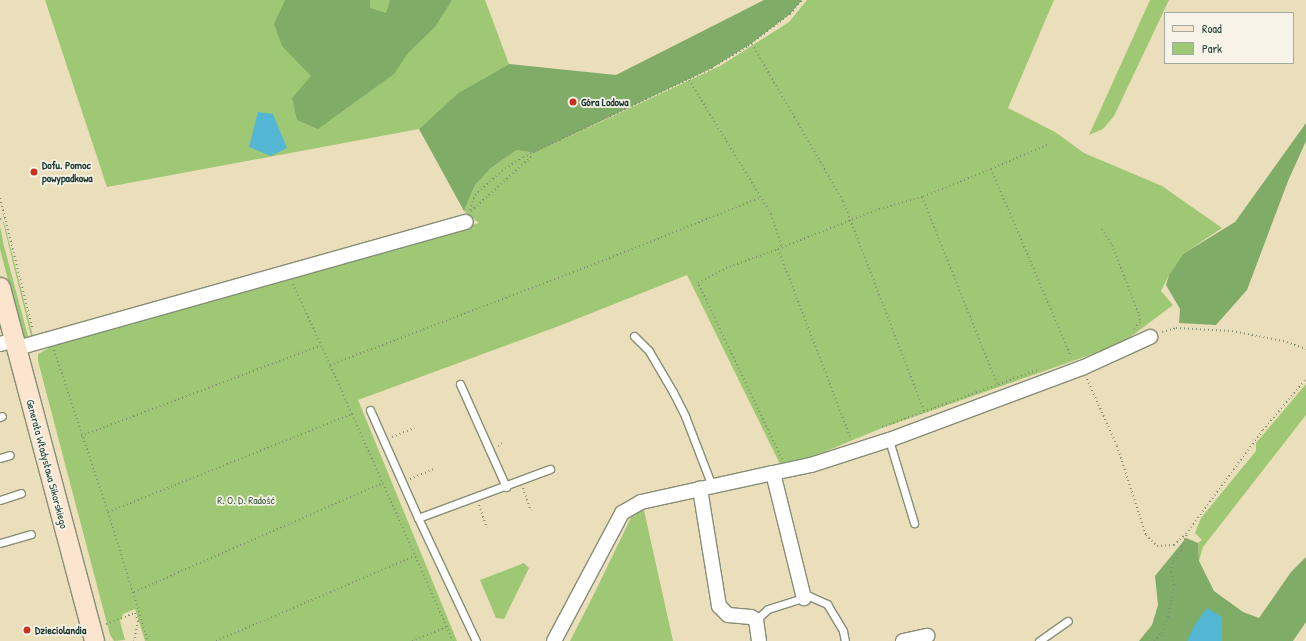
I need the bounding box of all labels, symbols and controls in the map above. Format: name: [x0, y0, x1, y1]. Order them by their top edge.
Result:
legend: [1164, 12, 1294, 64]
text: Road: [1202, 20, 1222, 37]
text: Park: [1202, 40, 1222, 57]
place label: Góra Lodowa: [581, 95, 628, 109]
marker: Góra Lodowa: [568, 97, 578, 107]
place label: Dofu. Pomoc powypadkowa: [42, 159, 93, 185]
marker: Dofu. Pomoc powypadkowa: [29, 167, 39, 177]
street label: Generała Władysława Sikorskiego: [23, 398, 71, 530]
park label: R. O. D. Radość: [217, 493, 275, 507]
place label: Dzieciolandia: [35, 623, 86, 637]
marker: Dzieciolandia: [22, 625, 32, 635]

